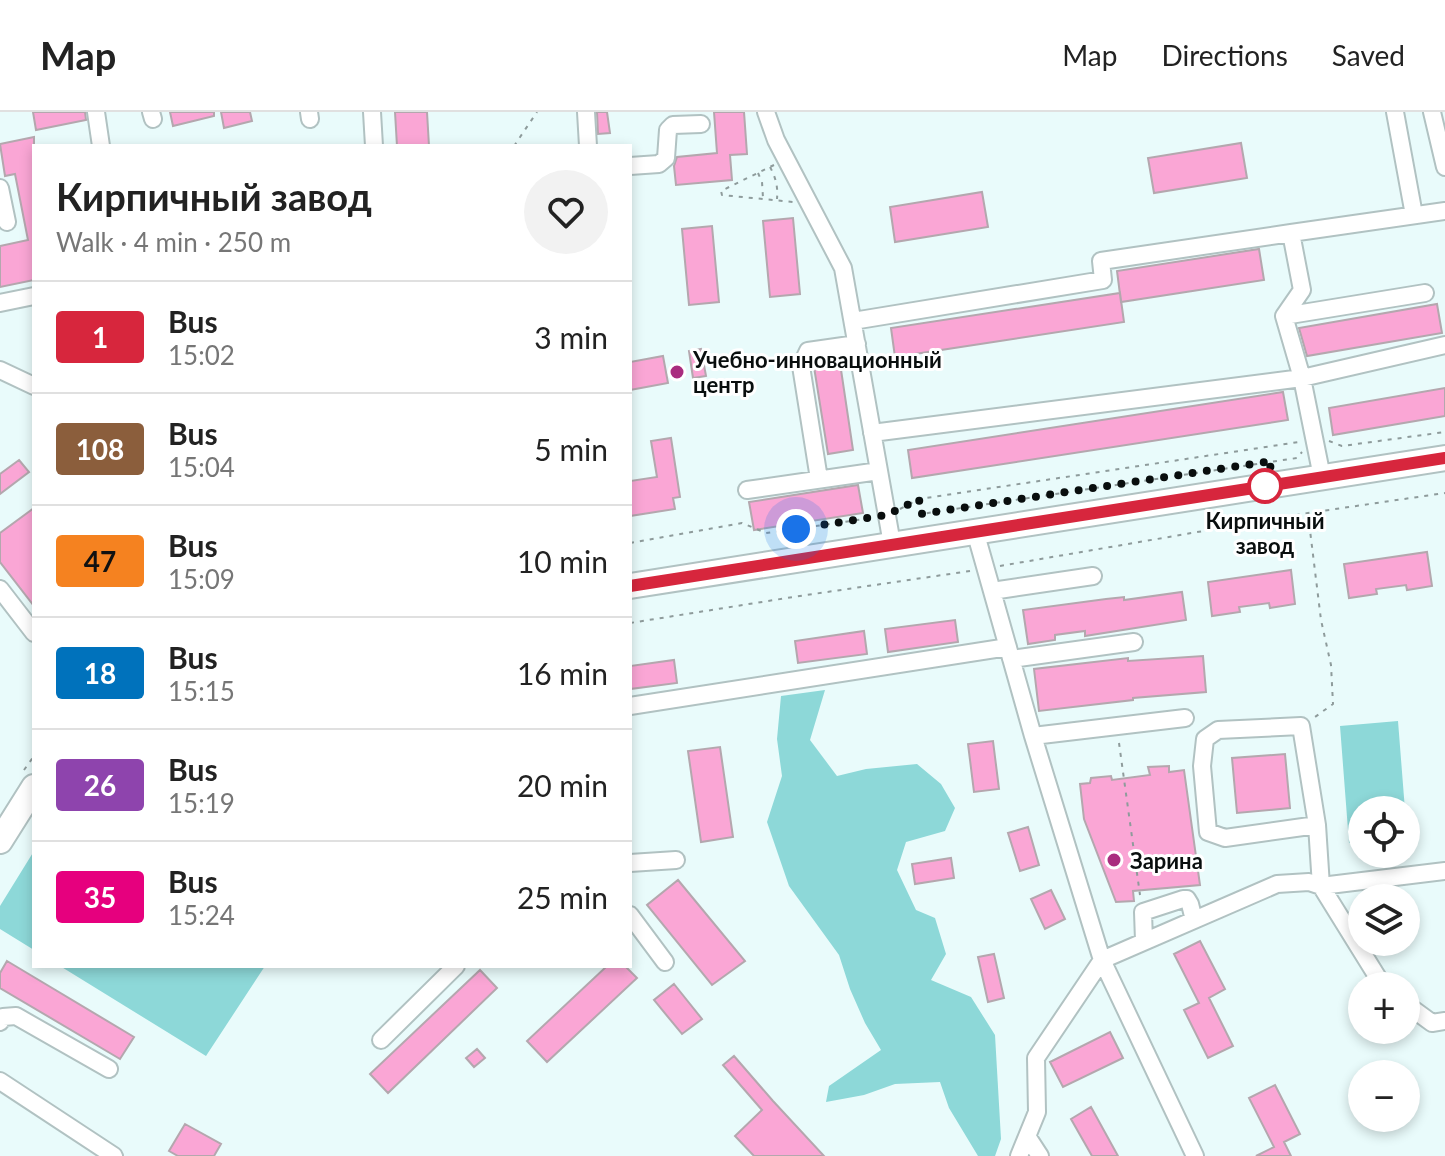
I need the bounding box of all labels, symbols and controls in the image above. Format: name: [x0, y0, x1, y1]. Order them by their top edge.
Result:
text: Map: [40, 32, 116, 78]
text: Map: [1062, 38, 1117, 72]
text: Directions: [1161, 38, 1288, 72]
text: Saved: [1332, 38, 1405, 72]
button: heart: [524, 170, 608, 254]
text: Кирпичный завод: [56, 173, 372, 219]
text: Walk · 4 min · 250 m: [56, 226, 291, 258]
text: Bus: [168, 303, 218, 339]
text: 3 min: [534, 319, 608, 355]
text: 1: [92, 320, 108, 354]
text: 15:02: [168, 339, 235, 371]
place label: Учебно-инновационный центр: [692, 346, 942, 398]
marker: Учебно-инновационный центр: [668, 363, 686, 381]
text: Bus: [168, 415, 218, 451]
text: 5 min: [534, 431, 608, 467]
text: 108: [76, 432, 124, 466]
text: 15:04: [168, 451, 235, 483]
marker: Кирпичный завод: [1248, 469, 1282, 503]
place label: Кирпичный завод: [1205, 507, 1325, 559]
your location: [776, 509, 816, 549]
text: Bus: [168, 527, 218, 563]
text: 10 min: [517, 543, 608, 579]
text: 47: [84, 544, 116, 578]
text: 15:09: [168, 563, 235, 595]
text: Bus: [168, 639, 218, 675]
text: 16 min: [517, 655, 608, 691]
text: 18: [84, 656, 116, 690]
text: 15:15: [168, 675, 235, 707]
text: Bus: [168, 751, 218, 787]
text: 20 min: [517, 767, 608, 803]
text: 26: [84, 768, 116, 802]
text: 15:19: [168, 787, 235, 819]
map controls: [1348, 796, 1420, 1132]
button: locate: [1348, 796, 1420, 868]
place label: Зарина: [1130, 847, 1203, 874]
marker: Зарина: [1105, 851, 1123, 869]
text: Bus: [168, 863, 218, 899]
text: 25 min: [517, 879, 608, 915]
text: 35: [84, 880, 116, 914]
button: layers: [1348, 884, 1420, 956]
text: 15:24: [168, 899, 235, 931]
button: +: [1348, 972, 1420, 1044]
button: −: [1348, 1060, 1420, 1132]

